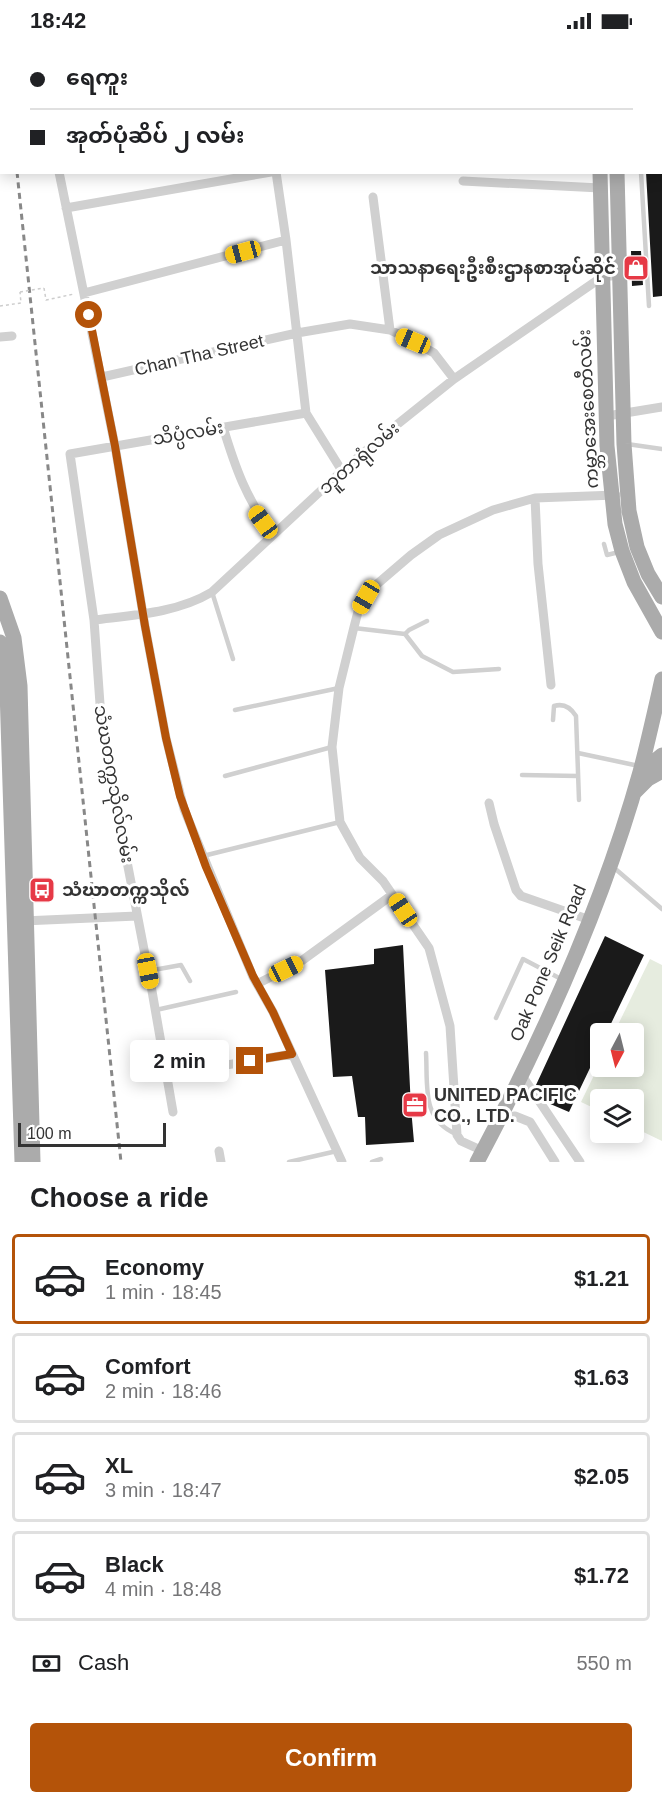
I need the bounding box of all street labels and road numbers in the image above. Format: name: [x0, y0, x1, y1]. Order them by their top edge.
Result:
street label: ကမ္ဘာအေးစေတီလမ်း: [570, 329, 607, 489]
street label: Chan Tha Street: [133, 330, 265, 380]
street label: သိပ္ပံလမ်း: [151, 413, 226, 454]
street label: ဘူတာရုံလမ်း: [313, 416, 406, 502]
street label: သံဃတက္ကသိုလ်လမ်း: [85, 703, 142, 865]
street label: Oak Pone Seik Road: [506, 882, 590, 1044]

